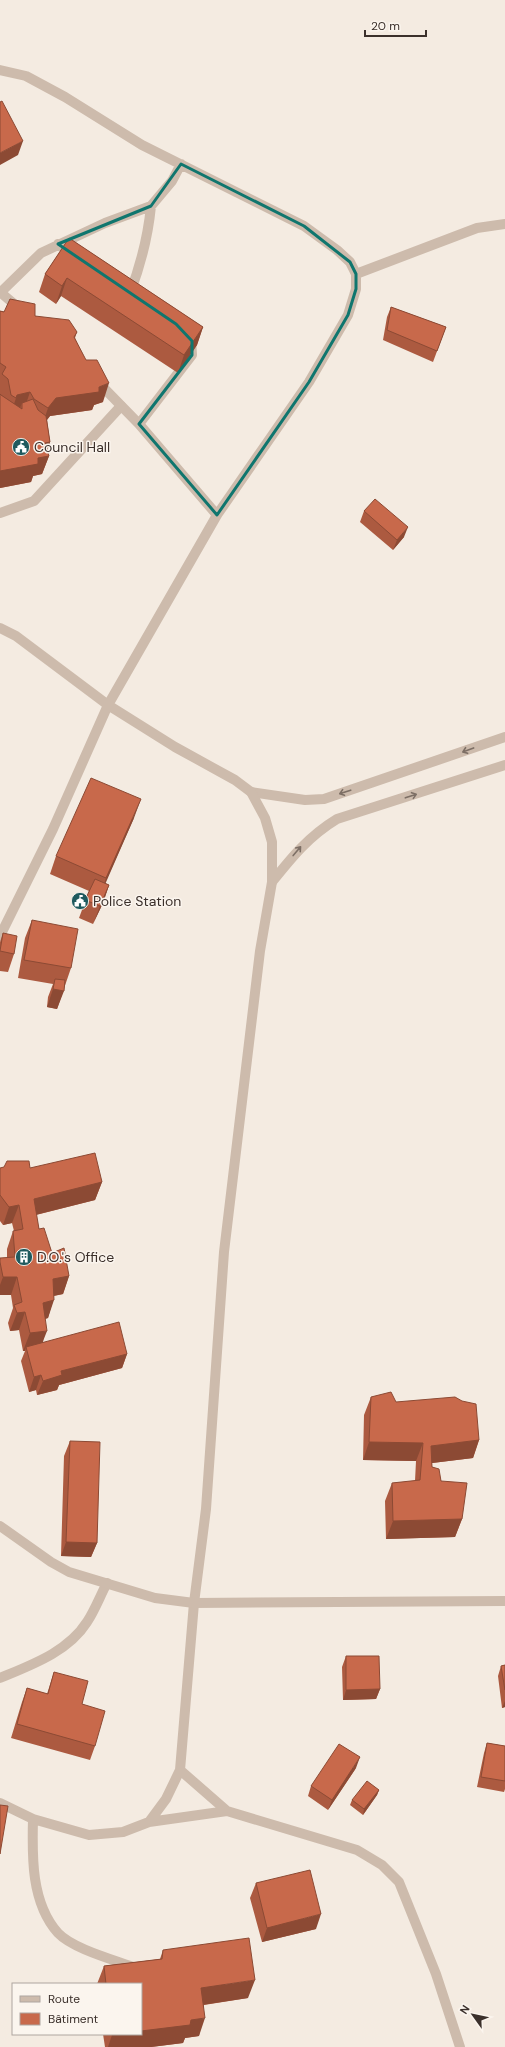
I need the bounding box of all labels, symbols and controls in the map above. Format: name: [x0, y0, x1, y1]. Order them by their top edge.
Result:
scale bar: [365, 12, 426, 38]
text: 20 m: [371, 18, 400, 34]
public building icon: Council Hall: [11, 437, 31, 457]
place label: Council Hall: [34, 438, 110, 456]
one-way arrow: [463, 747, 475, 755]
one-way arrow: [340, 788, 352, 796]
one-way arrow: [405, 791, 417, 799]
one-way arrow: [292, 846, 301, 857]
public building icon: Police Station: [70, 891, 90, 911]
place label: Police Station: [93, 892, 181, 910]
building icon: D.O.'s Office: [14, 1247, 34, 1267]
place label: D.O.'s Office: [37, 1248, 114, 1266]
legend: [12, 1983, 142, 2035]
text: Route: [48, 1991, 80, 2007]
north arrow: [453, 1995, 493, 2035]
text: N: [457, 2002, 473, 2017]
text: Bâtiment: [48, 2011, 99, 2027]

